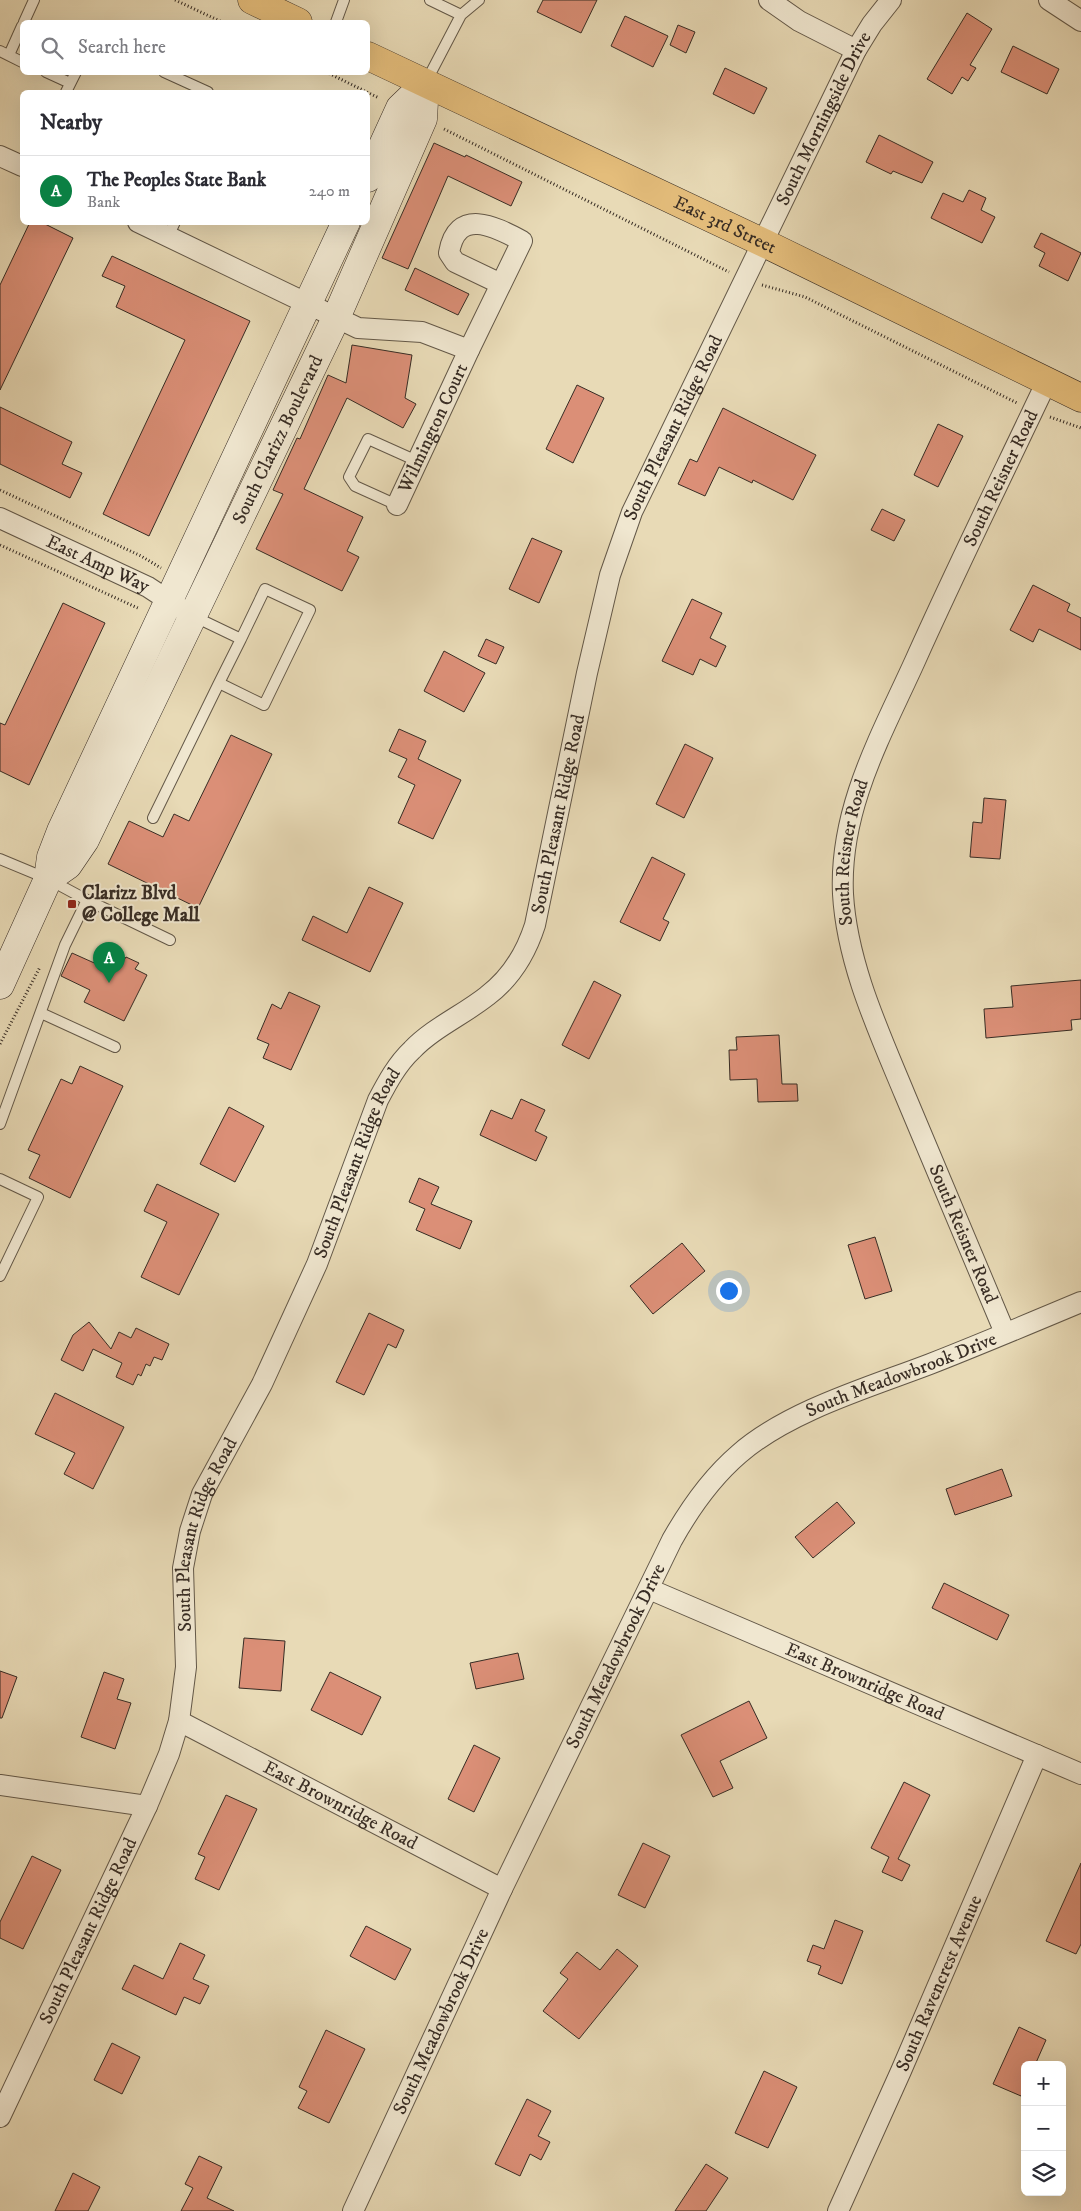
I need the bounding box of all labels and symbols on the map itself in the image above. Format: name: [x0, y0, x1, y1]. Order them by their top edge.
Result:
street label: South Morningside Drive: [771, 27, 876, 209]
street label: East 3rd Street: [670, 191, 780, 259]
street label: South Pleasant Ridge Road: [619, 331, 728, 523]
street label: South Clarizz Boulevard: [227, 351, 328, 528]
street label: Wilmington Court: [392, 360, 473, 497]
street label: South Reisner Road: [958, 406, 1043, 550]
street label: East Amp Way: [43, 530, 154, 598]
street label: South Pleasant Ridge Road: [526, 712, 590, 916]
street label: South Reisner Road: [831, 775, 874, 927]
place label: Clarizz Blvd @ College Mall: [82, 882, 200, 927]
marker: Clarizz Blvd @ College Mall: [66, 898, 78, 910]
pin: A: [93, 942, 125, 983]
street label: South Pleasant Ridge Road: [309, 1063, 406, 1261]
street label: South Reisner Road: [923, 1161, 1003, 1307]
your location: [716, 1278, 742, 1304]
street label: South Meadowbrook Drive: [802, 1327, 1000, 1422]
street label: South Pleasant Ridge Road: [171, 1433, 242, 1632]
street label: South Meadowbrook Drive: [561, 1560, 670, 1752]
street label: East Brownridge Road: [782, 1637, 948, 1726]
street label: East Brownridge Road: [260, 1755, 422, 1855]
street label: South Pleasant Ridge Road: [34, 1834, 142, 2028]
street label: South Ravencrest Avenue: [891, 1891, 987, 2075]
street label: South Meadowbrook Drive: [388, 1924, 494, 2118]

